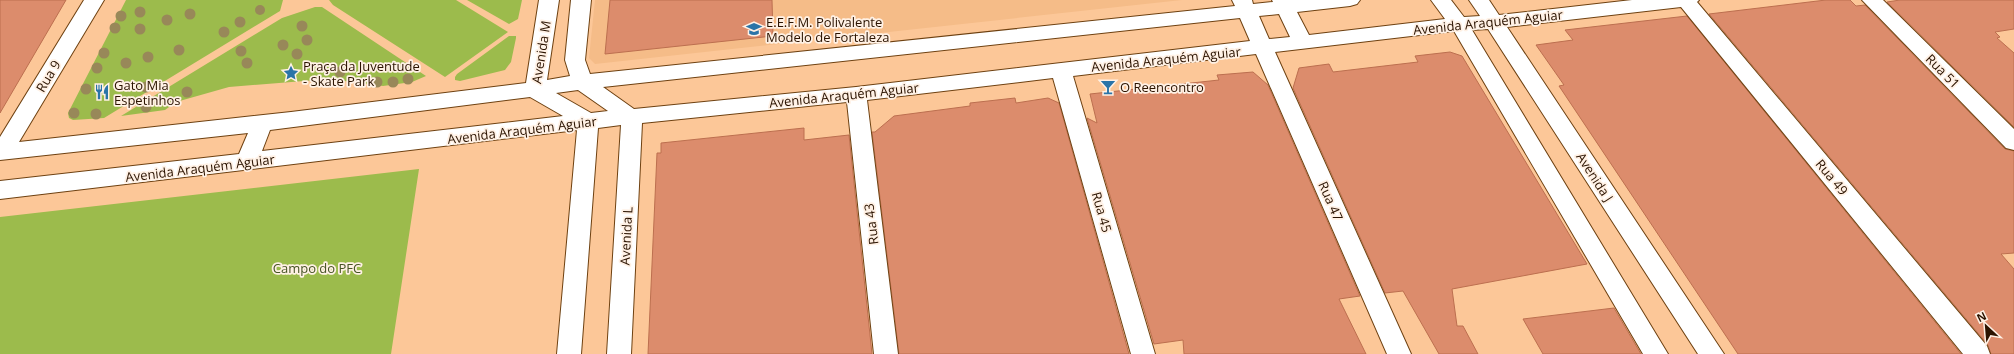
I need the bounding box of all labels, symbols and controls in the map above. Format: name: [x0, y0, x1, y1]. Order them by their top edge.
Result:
street label: Avenida Araquém Aguiar: [1412, 5, 1564, 39]
place label: E.E.F.M. Polivalente Modelo de Fortaleza: [766, 13, 889, 46]
street label: Avenida M: [527, 19, 555, 85]
school or university icon: E.E.F.M. Polivalente Modelo de Fortaleza: [745, 20, 763, 38]
street label: Avenida Araquém Aguiar: [1090, 42, 1242, 76]
street label: Rua 51: [1922, 50, 1964, 92]
street label: Rua 9: [32, 57, 64, 95]
place label: Praça da Juventude - Skate Park: [303, 57, 420, 90]
place icon: Praça da Juventude - Skate Park: [282, 64, 300, 82]
place label: Gato Mia Espetinhos: [114, 76, 181, 109]
street label: Avenida Araquém Aguiar: [768, 78, 920, 112]
bar icon: O Reencontro: [1099, 78, 1117, 96]
place label: O Reencontro: [1120, 78, 1204, 96]
restaurant icon: Gato Mia Espetinhos: [93, 83, 111, 101]
street label: Avenida Araquém Aguiar: [446, 112, 598, 148]
street label: Avenida J: [1572, 149, 1618, 205]
street label: Avenida Araquém Aguiar: [124, 150, 276, 186]
street label: Rua 49: [1812, 155, 1852, 199]
street label: Rua 47: [1314, 178, 1348, 224]
street label: Rua 45: [1088, 190, 1116, 234]
street label: Rua 43: [860, 202, 882, 246]
street label: Avenida L: [615, 206, 637, 266]
park label: Campo do PFC: [273, 259, 361, 277]
north arrow: [1966, 306, 2006, 346]
text: N: [1974, 308, 1989, 325]

